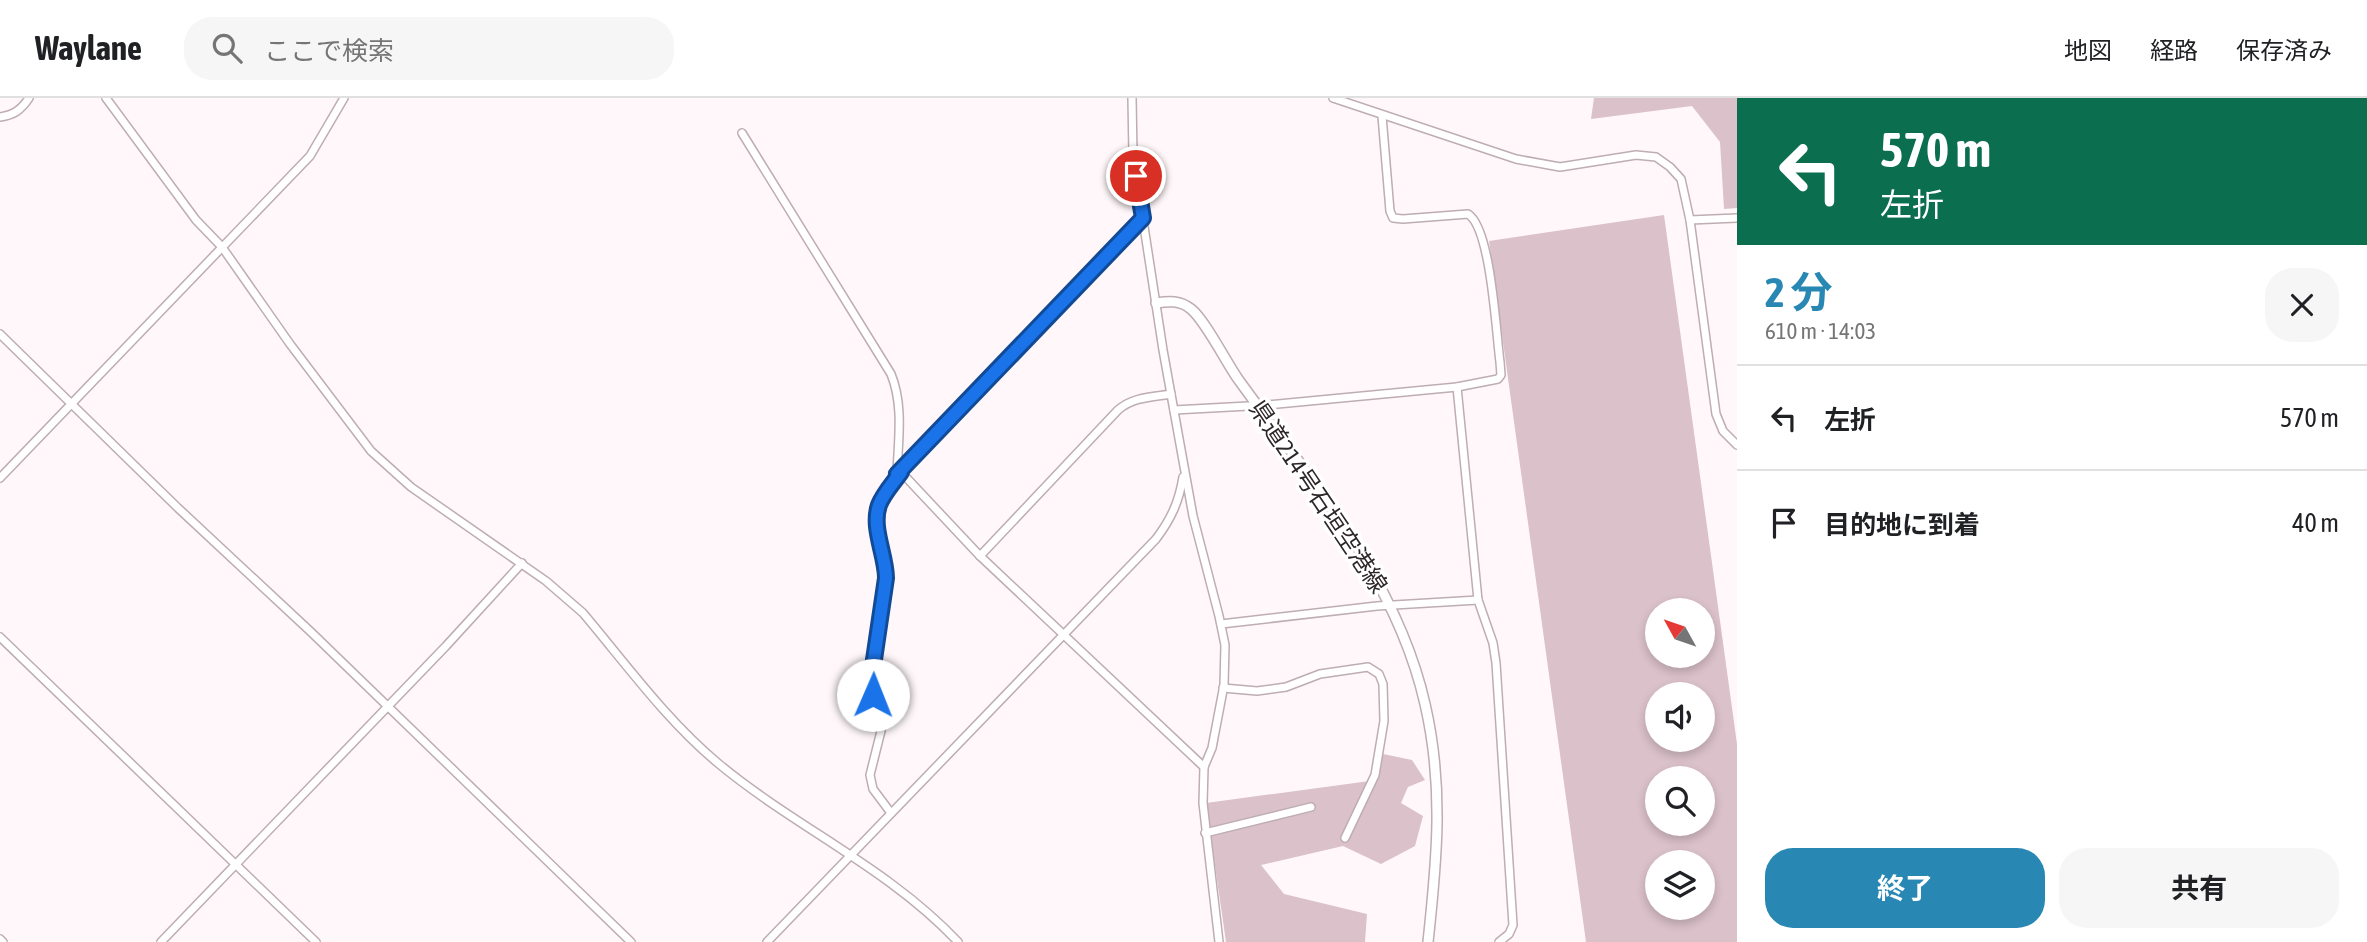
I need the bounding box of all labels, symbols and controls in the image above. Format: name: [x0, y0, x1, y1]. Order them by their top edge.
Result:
search box: [184, 17, 674, 80]
text: Waylane: [35, 29, 142, 67]
icon: search: [208, 29, 246, 67]
text: ここで検索: [264, 36, 394, 66]
text: 地図: [2064, 37, 2112, 64]
text: 経路: [2150, 37, 2198, 64]
text: 保存済み: [2236, 37, 2332, 64]
text: 570 m: [1880, 121, 1991, 177]
icon: left: [1765, 126, 1856, 217]
pin: [1106, 146, 1166, 206]
icon: arrive: [1117, 157, 1155, 195]
text: 左折: [1880, 186, 1944, 223]
text: 2 分: [1765, 268, 1833, 316]
button: close: [2265, 268, 2339, 342]
text: 610 m · 14:03: [1765, 318, 1876, 344]
street label: 県道214号石垣空港線: [1244, 396, 1393, 598]
icon: left: [1765, 399, 1803, 437]
text: 570 m: [2280, 403, 2339, 433]
text: 左折: [1824, 405, 1876, 435]
icon: arrive: [1765, 504, 1803, 542]
text: 40 m: [2292, 508, 2339, 538]
text: 目的地に到着: [1824, 510, 1980, 540]
north arrow: [1645, 598, 1715, 668]
map controls: [1645, 598, 1715, 920]
position arrow: [836, 658, 910, 732]
button: sound: [1645, 682, 1715, 752]
button: search: [1645, 766, 1715, 836]
button: 終了: [1765, 848, 2045, 928]
button: 共有: [2059, 848, 2339, 928]
button: layers: [1645, 850, 1715, 920]

